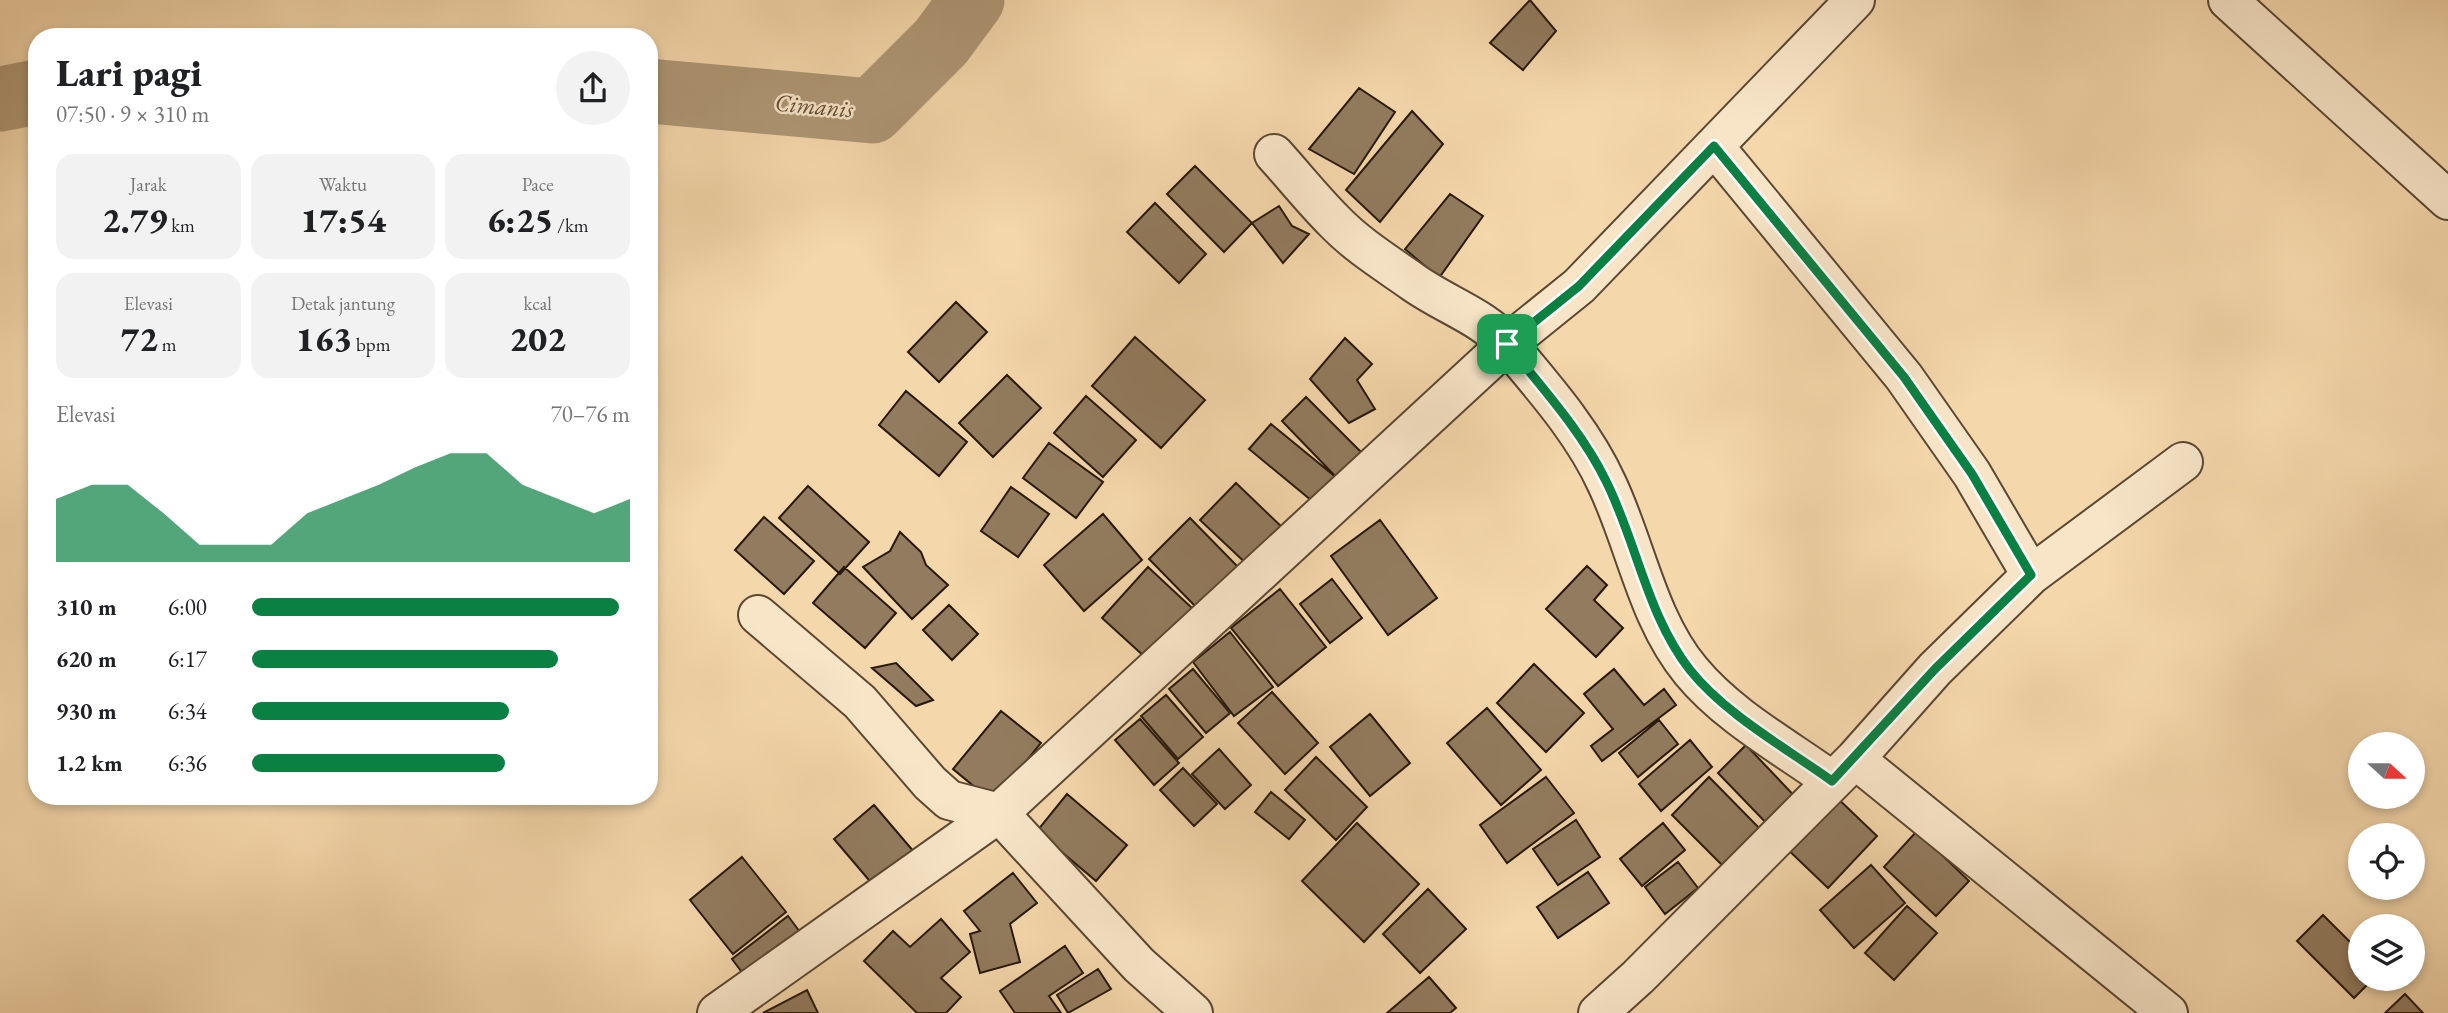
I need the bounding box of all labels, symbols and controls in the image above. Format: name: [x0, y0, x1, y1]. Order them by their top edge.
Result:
text: Lari pagi: [56, 48, 202, 97]
button: share: [556, 51, 630, 125]
water label: Cimanis: [774, 87, 855, 124]
text: 07:50 · 9 × 310 m: [56, 99, 209, 129]
text: Jarak: [130, 172, 167, 197]
text: Waktu: [319, 172, 367, 197]
text: Pace: [522, 172, 554, 197]
text: 2.79: [102, 197, 167, 242]
text: 17:54: [300, 197, 386, 242]
text: 6:25: [487, 197, 554, 242]
text: km: [167, 213, 195, 238]
text: /km: [554, 213, 589, 238]
text: Elevasi: [124, 291, 173, 316]
text: Detak jantung: [291, 291, 395, 316]
text: kcal: [523, 291, 552, 316]
pin: [1477, 314, 1537, 374]
text: 72: [120, 316, 158, 361]
text: 163: [296, 316, 352, 361]
text: 202: [509, 316, 566, 361]
icon: arrive: [1488, 325, 1526, 363]
text: m: [158, 332, 177, 357]
text: bpm: [352, 332, 390, 357]
text: Elevasi: [56, 399, 115, 429]
text: 70–76 m: [551, 399, 630, 429]
text: 310 m: [56, 592, 117, 622]
text: 6:00: [168, 592, 207, 622]
text: 620 m: [56, 644, 117, 674]
text: 6:17: [168, 644, 207, 674]
text: 930 m: [56, 696, 117, 726]
text: 6:34: [168, 696, 207, 726]
north arrow: [2348, 732, 2426, 808]
map controls: [2348, 732, 2425, 991]
text: 1.2 km: [56, 748, 123, 778]
text: 6:36: [168, 748, 207, 778]
button: locate: [2348, 823, 2425, 900]
button: layers: [2348, 914, 2425, 991]

